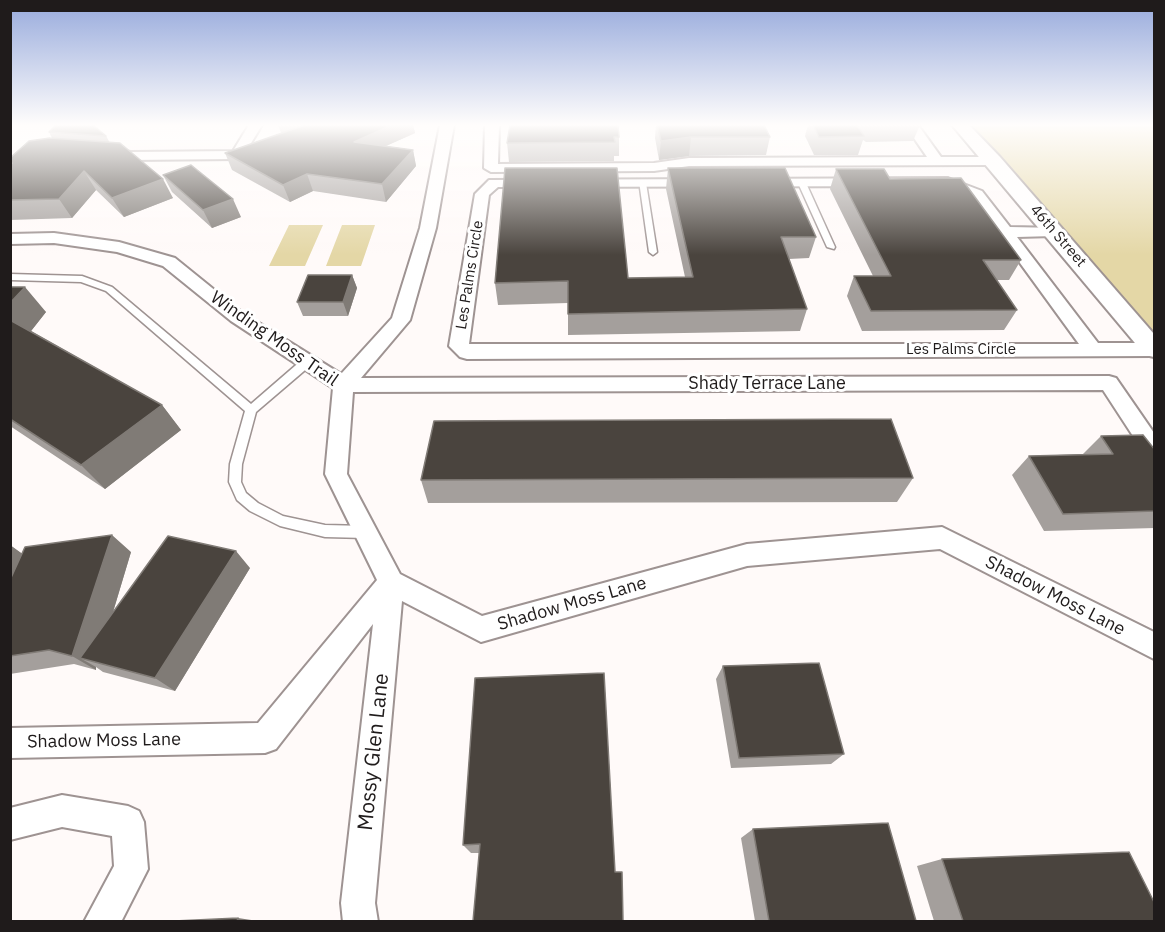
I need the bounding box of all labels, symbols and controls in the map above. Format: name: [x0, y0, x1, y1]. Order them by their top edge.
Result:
street label: 46th Street: [1026, 201, 1090, 271]
street label: Les Palms Circle: [453, 219, 487, 331]
street label: Winding Moss Trail: [206, 287, 342, 391]
street label: Les Palms Circle: [906, 341, 1016, 359]
street label: Shady Terrace Lane: [688, 373, 846, 395]
street label: Shadow Moss Lane: [982, 551, 1128, 641]
street label: Shadow Moss Lane: [495, 572, 649, 636]
street label: Mossy Glen Lane: [353, 672, 395, 832]
street label: Shadow Moss Lane: [27, 729, 181, 753]

